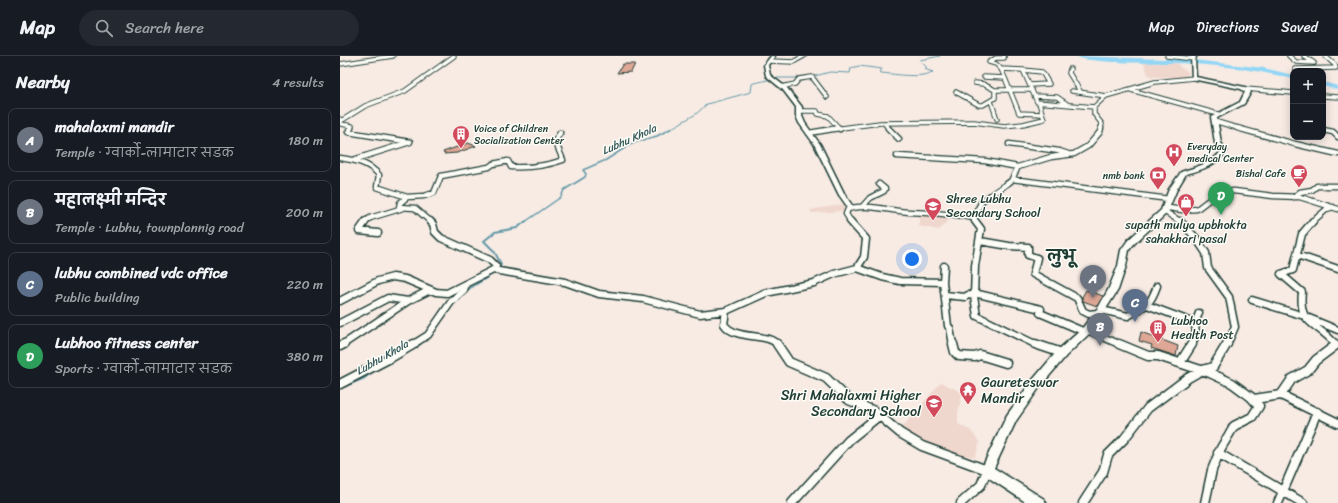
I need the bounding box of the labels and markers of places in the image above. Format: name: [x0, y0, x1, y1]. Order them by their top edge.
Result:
place label: Voice of Children Socialization Center: [474, 120, 565, 150]
building icon: Voice of Children Socialization Center: [451, 124, 471, 149]
place label: Everyday medical Center: [1187, 138, 1254, 168]
hospital icon: Everyday medical Center: [1164, 142, 1184, 167]
cafe icon: Bishal Cafe: [1289, 163, 1309, 188]
bank icon: nmb bank: [1148, 165, 1168, 190]
place label: Bishal Cafe: [1236, 165, 1286, 183]
place label: nmb bank: [1103, 167, 1145, 185]
pin: D: [1208, 182, 1234, 215]
place label: Shree Lubhu Secondary School: [946, 188, 1041, 224]
shop icon: supath mulya upbhokta sahakhari pasal: [1176, 192, 1196, 217]
school or university icon: Shree Lubhu Secondary School: [923, 196, 943, 221]
place label: supath mulya upbhokta sahakhari pasal: [1124, 214, 1247, 250]
pin: A: [1080, 265, 1106, 298]
pin: C: [1122, 289, 1148, 322]
place label: Lubhoo Health Post: [1171, 310, 1234, 346]
pin: B: [1087, 313, 1113, 346]
building icon: Lubhoo Health Post: [1148, 318, 1168, 343]
place label: Gaureteswor Mandir: [981, 370, 1060, 411]
temple icon: Gaureteswor Mandir: [958, 380, 978, 405]
place label: Shri Mahalaxmi Higher Secondary School: [781, 383, 922, 424]
school or university icon: Shri Mahalaxmi Higher Secondary School: [924, 393, 944, 418]

